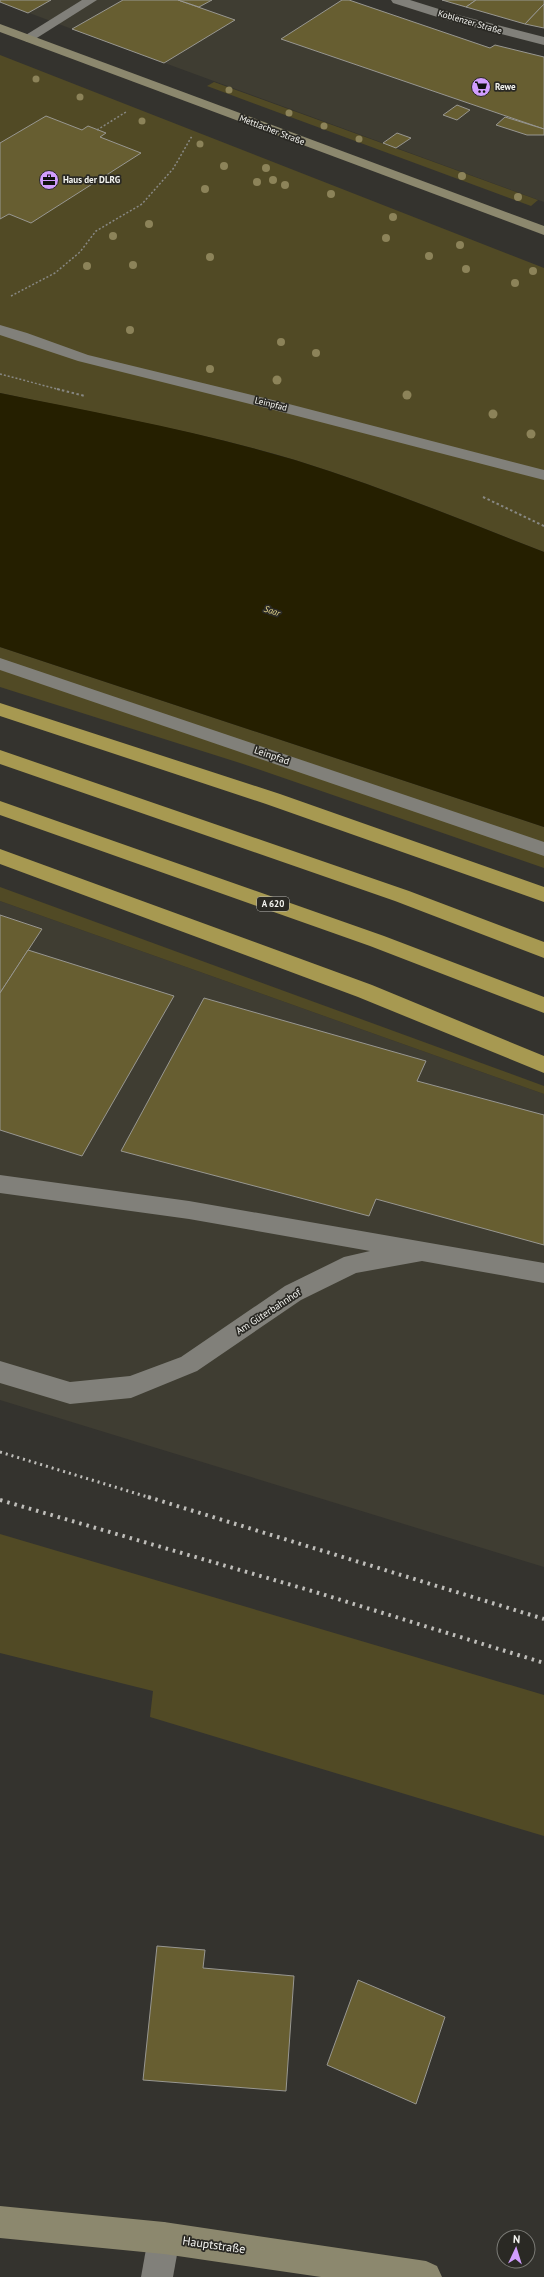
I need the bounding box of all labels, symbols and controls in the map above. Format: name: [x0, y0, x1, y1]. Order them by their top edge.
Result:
street label: Koblenzer Straße: [437, 7, 504, 36]
supermarket icon: Rewe: [470, 76, 492, 98]
place label: Rewe: [495, 81, 516, 92]
street label: Mettlacher Straße: [238, 112, 307, 147]
office icon: Haus der DLRG: [38, 169, 60, 191]
place label: Haus der DLRG: [63, 174, 121, 185]
street label: Leinpfad: [254, 394, 289, 413]
water label: Saar: [263, 603, 283, 619]
street label: Leinpfad: [252, 743, 291, 768]
road number: A 620: [257, 897, 289, 911]
street label: Am Güterbahnhof: [233, 1285, 304, 1337]
north arrow: [496, 2229, 536, 2269]
text: N: [513, 2232, 521, 2246]
street label: Hauptstraße: [182, 2233, 247, 2256]

